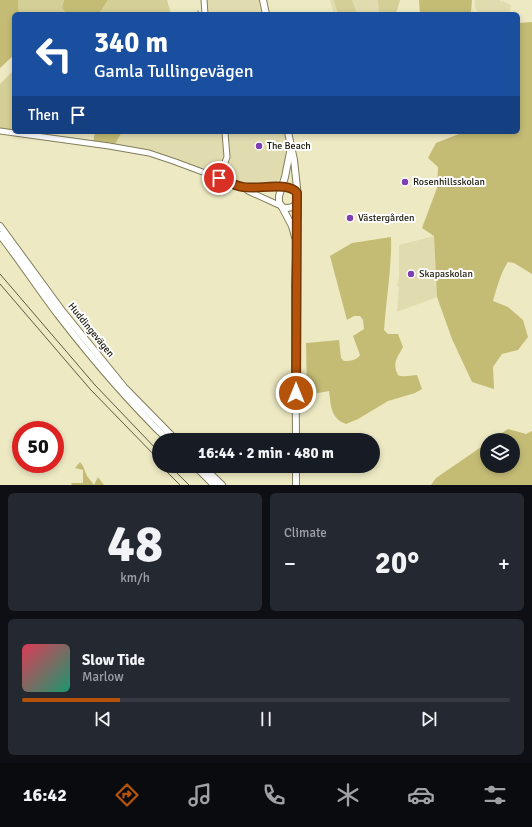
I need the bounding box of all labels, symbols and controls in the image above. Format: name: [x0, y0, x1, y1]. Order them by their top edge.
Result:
text: 340 m: [94, 26, 168, 60]
icon: left: [28, 28, 80, 80]
text: Gamla Tullingevägen: [94, 60, 254, 82]
icon: arrive: [67, 104, 89, 126]
text: Then: [28, 106, 59, 124]
place label: The Beach: [267, 140, 311, 152]
marker: The Beach: [254, 141, 264, 151]
pin: [202, 161, 236, 195]
icon: arrive: [208, 167, 230, 189]
place label: Rosenhillsskolan: [413, 176, 485, 188]
marker: Rosenhillsskolan: [400, 177, 410, 187]
place label: Västergården: [358, 212, 415, 224]
marker: Västergården: [345, 213, 355, 223]
place label: Skapaskolan: [419, 268, 473, 280]
marker: Skapaskolan: [406, 269, 416, 279]
street label: Huddingevägen: [65, 300, 117, 360]
position arrow: [275, 372, 317, 414]
speed limit sign: 50: [12, 421, 64, 473]
map controls: [480, 433, 520, 473]
button: layers: [480, 433, 520, 473]
text: 16:44 · 2 min · 480 m: [198, 444, 334, 462]
text: 48: [107, 512, 163, 576]
text: Climate: [284, 525, 327, 541]
text: 20°: [375, 545, 419, 582]
text: −: [284, 550, 296, 577]
text: +: [498, 550, 510, 577]
text: km/h: [120, 570, 150, 586]
text: Slow Tide: [82, 651, 145, 669]
text: Marlow: [82, 669, 124, 685]
icon: previous: [92, 708, 114, 730]
icon: pause: [255, 708, 277, 730]
icon: next: [418, 708, 440, 730]
icon: directions: [113, 781, 141, 809]
icon: music: [186, 781, 214, 809]
icon: phone: [260, 781, 288, 809]
icon: climate: [334, 781, 362, 809]
icon: car: [407, 781, 435, 809]
icon: filters: [481, 781, 509, 809]
text: 16:42: [23, 784, 67, 806]

